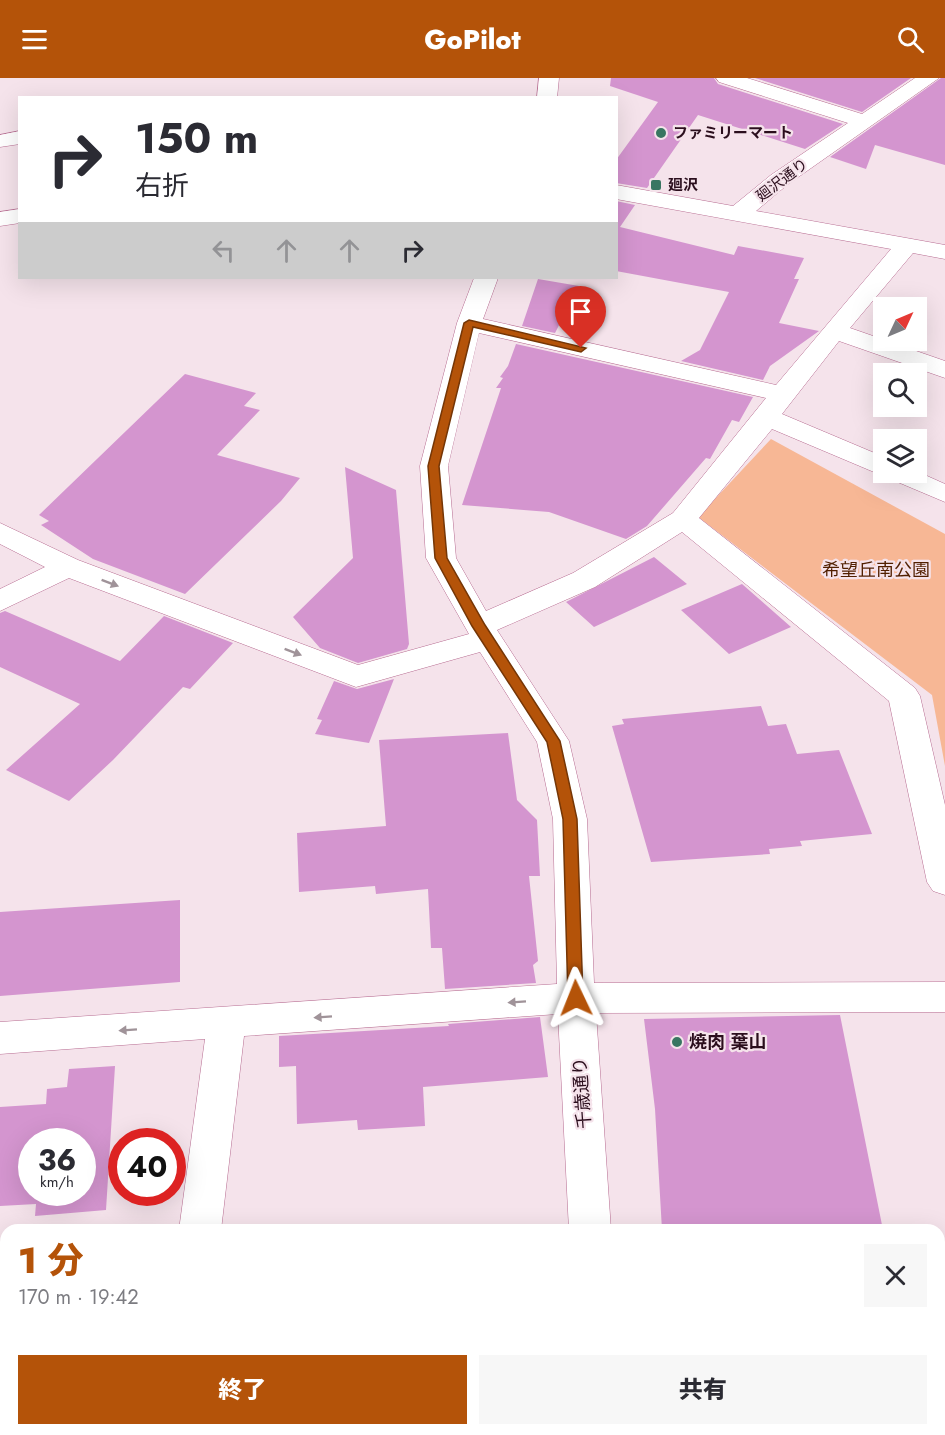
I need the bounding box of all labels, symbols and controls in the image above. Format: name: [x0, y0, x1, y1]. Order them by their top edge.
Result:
text: GoPilot: [424, 20, 521, 59]
icon: menu: [18, 23, 51, 56]
icon: search: [894, 23, 927, 56]
text: 150 m: [135, 108, 258, 169]
icon: right: [36, 120, 114, 198]
place label: ファミリーマート: [673, 122, 793, 144]
marker: ファミリーマート: [654, 126, 668, 140]
street label: 廻沢通り: [751, 153, 813, 207]
text: 右折: [135, 166, 189, 205]
place label: 廻沢: [668, 174, 698, 196]
marker: 廻沢: [649, 178, 663, 192]
icon: left: [207, 234, 240, 267]
icon: ahead: [270, 234, 303, 267]
icon: ahead: [333, 234, 366, 267]
icon: right: [396, 234, 429, 267]
pin: [555, 286, 606, 348]
icon: arrive: [564, 295, 597, 328]
north arrow: [873, 297, 927, 351]
map controls: [873, 297, 927, 483]
button: search: [873, 363, 927, 417]
button: layers: [873, 429, 927, 483]
park label: 希望丘南公園: [822, 557, 930, 583]
one-way arrow: [102, 578, 120, 588]
one-way arrow: [284, 648, 302, 658]
position arrow: [544, 966, 608, 1030]
one-way arrow: [508, 997, 527, 1007]
one-way arrow: [313, 1012, 332, 1022]
one-way arrow: [119, 1025, 138, 1035]
place label: 焼肉 葉山: [689, 1029, 766, 1055]
marker: 焼肉 葉山: [670, 1035, 684, 1049]
street label: 千歳通り: [567, 1056, 597, 1130]
speed limit sign: 40: [108, 1128, 186, 1206]
text: 36: [38, 1138, 76, 1181]
text: km/h: [40, 1171, 74, 1193]
text: 1 分: [18, 1234, 84, 1286]
button: close: [864, 1244, 927, 1307]
text: 170 m · 19:42: [18, 1283, 139, 1312]
button: 終了: [18, 1355, 467, 1424]
button: 共有: [479, 1355, 927, 1424]

